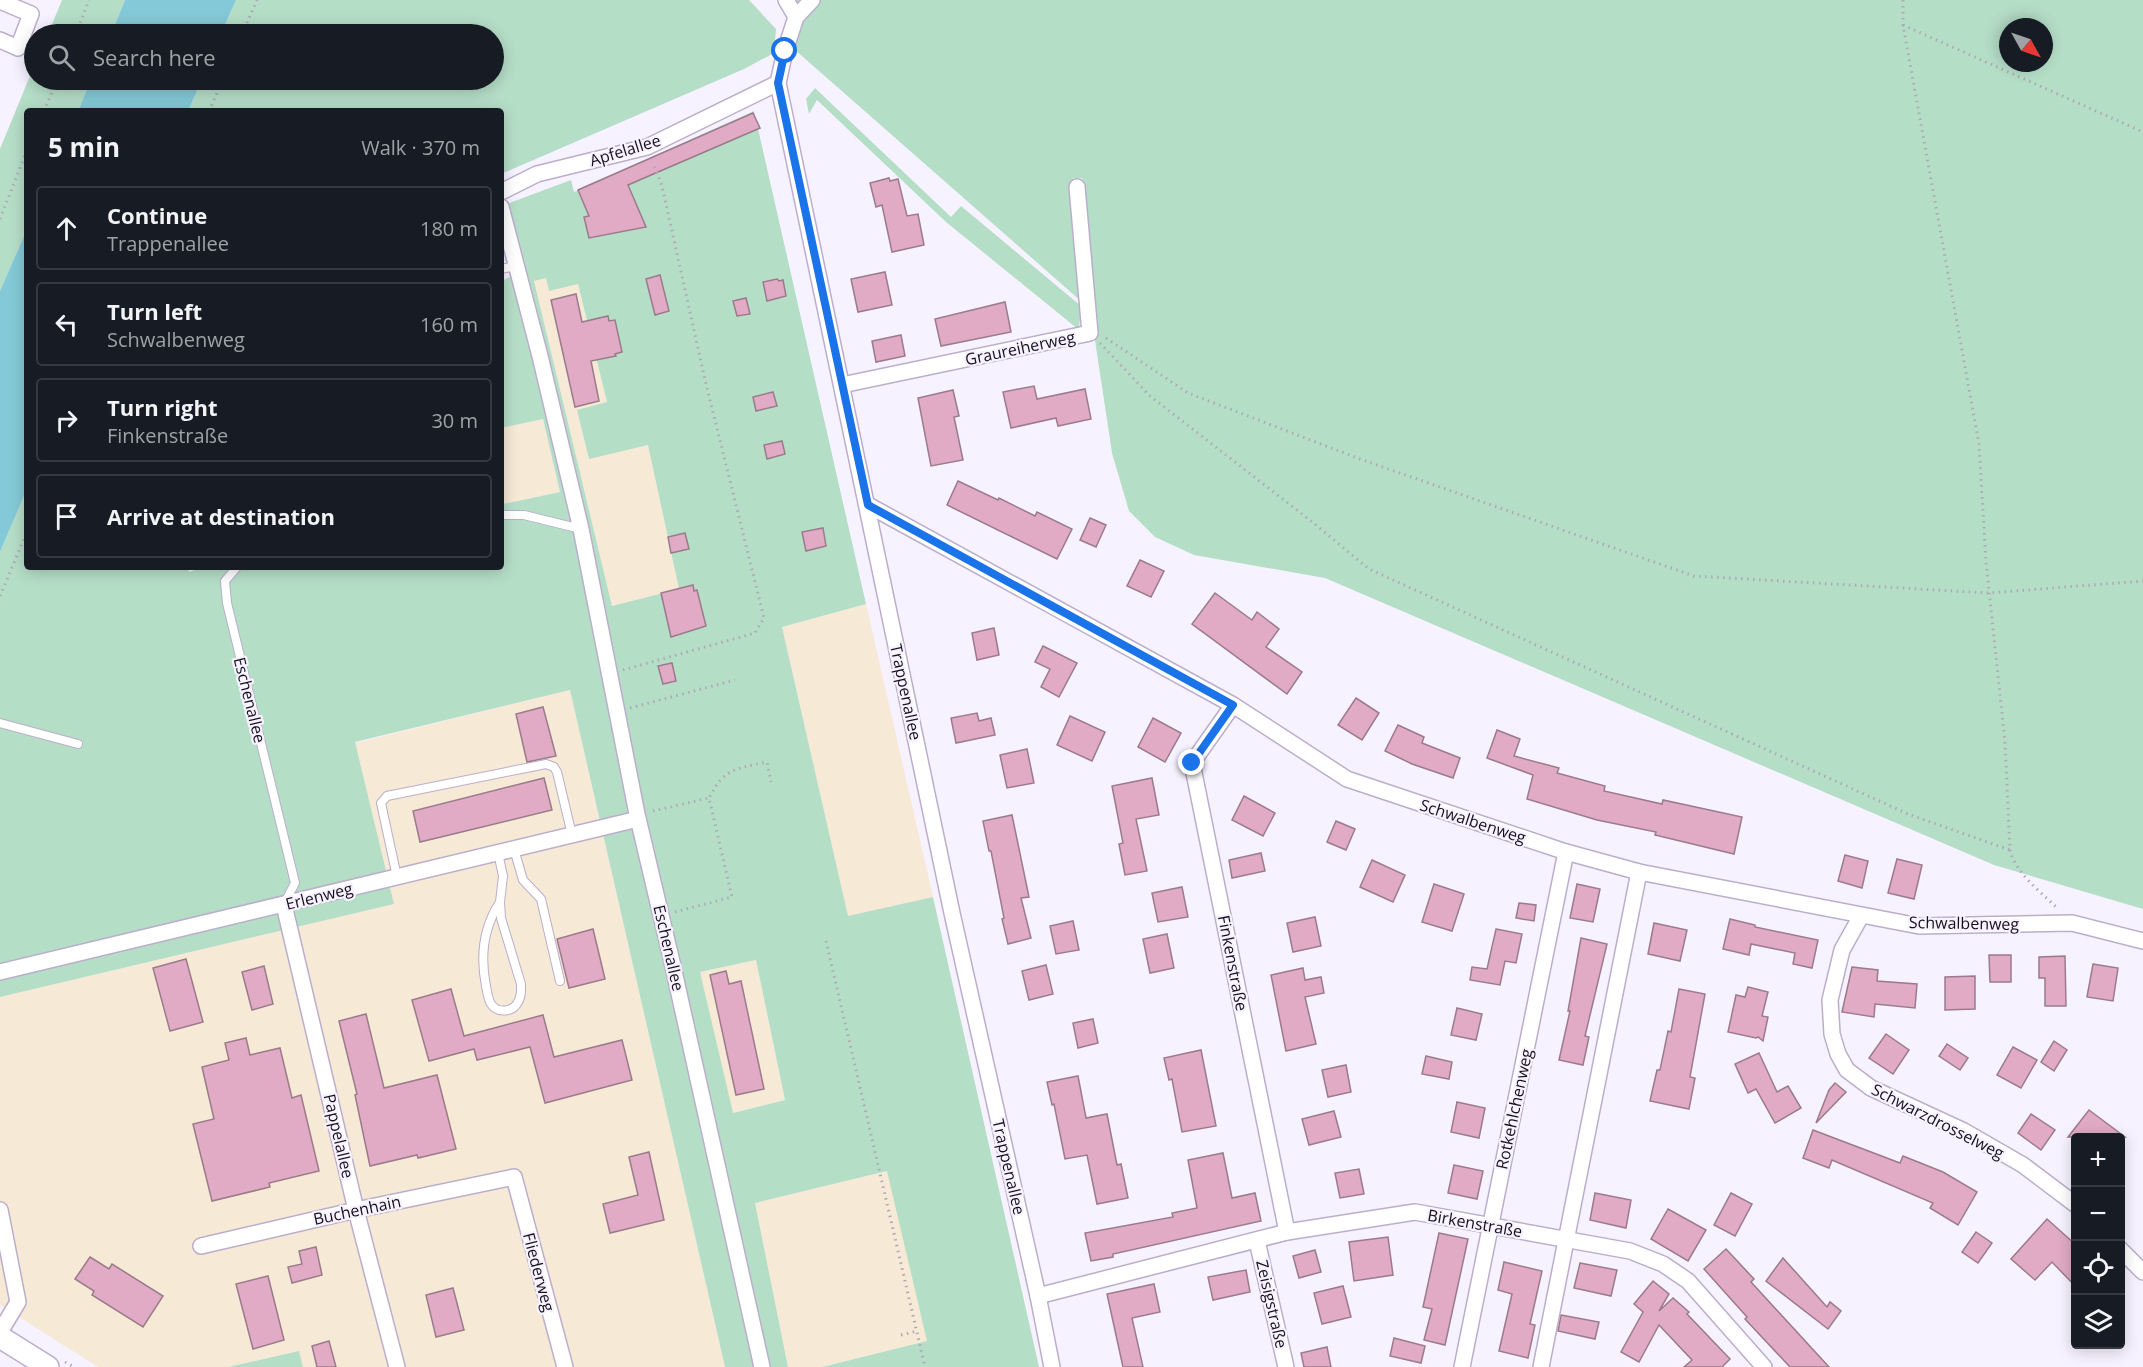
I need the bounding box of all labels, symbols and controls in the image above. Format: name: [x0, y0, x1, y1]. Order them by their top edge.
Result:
north arrow: [1999, 18, 2053, 72]
search box: [24, 24, 504, 90]
route start: [771, 37, 797, 63]
icon: search: [45, 41, 78, 74]
text: Search here: [93, 42, 216, 72]
text: 5 min: [48, 129, 120, 165]
street label: Apfelallee: [587, 129, 663, 171]
text: Walk · 370 m: [361, 134, 480, 161]
text: Continue: [107, 200, 207, 230]
icon: ahead: [50, 212, 83, 245]
text: 180 m: [420, 215, 478, 242]
text: Trappenallee: [107, 230, 229, 257]
text: Turn left: [107, 296, 202, 326]
icon: left: [50, 308, 83, 341]
text: 160 m: [420, 311, 478, 338]
text: Schwalbenweg: [107, 326, 245, 353]
street label: Graureiherweg: [963, 326, 1077, 370]
text: Turn right: [107, 392, 218, 422]
icon: right: [50, 404, 83, 437]
text: 30 m: [431, 407, 478, 434]
text: Finkenstraße: [107, 422, 228, 449]
icon: arrive: [50, 500, 83, 533]
text: Arrive at destination: [107, 501, 335, 531]
street label: Trappenallee: [885, 642, 927, 742]
street label: Eschenallee: [229, 655, 271, 745]
route end: [1178, 749, 1204, 775]
street label: Schwalbenweg: [1417, 794, 1529, 849]
street label: Erlenweg: [283, 877, 355, 915]
street label: Eschenallee: [648, 903, 690, 993]
street label: Schwalbenweg: [1909, 911, 2020, 935]
street label: Finkenstraße: [1213, 913, 1253, 1013]
street label: Rotkehlchenweg: [1490, 1046, 1538, 1171]
street label: Schwarzdrosselweg: [1868, 1078, 2008, 1164]
street label: Pappelallee: [319, 1092, 359, 1180]
street label: Trappenallee: [987, 1117, 1031, 1217]
map controls: [2071, 1133, 2125, 1349]
button: +: [2071, 1133, 2125, 1187]
button: −: [2071, 1187, 2125, 1241]
street label: Buchenhain: [311, 1190, 403, 1230]
street label: Birkenstraße: [1426, 1204, 1524, 1242]
street label: Fliederweg: [518, 1230, 560, 1314]
button: locate: [2071, 1241, 2125, 1295]
street label: Zeisigstraße: [1251, 1258, 1293, 1350]
button: layers: [2071, 1295, 2125, 1349]

